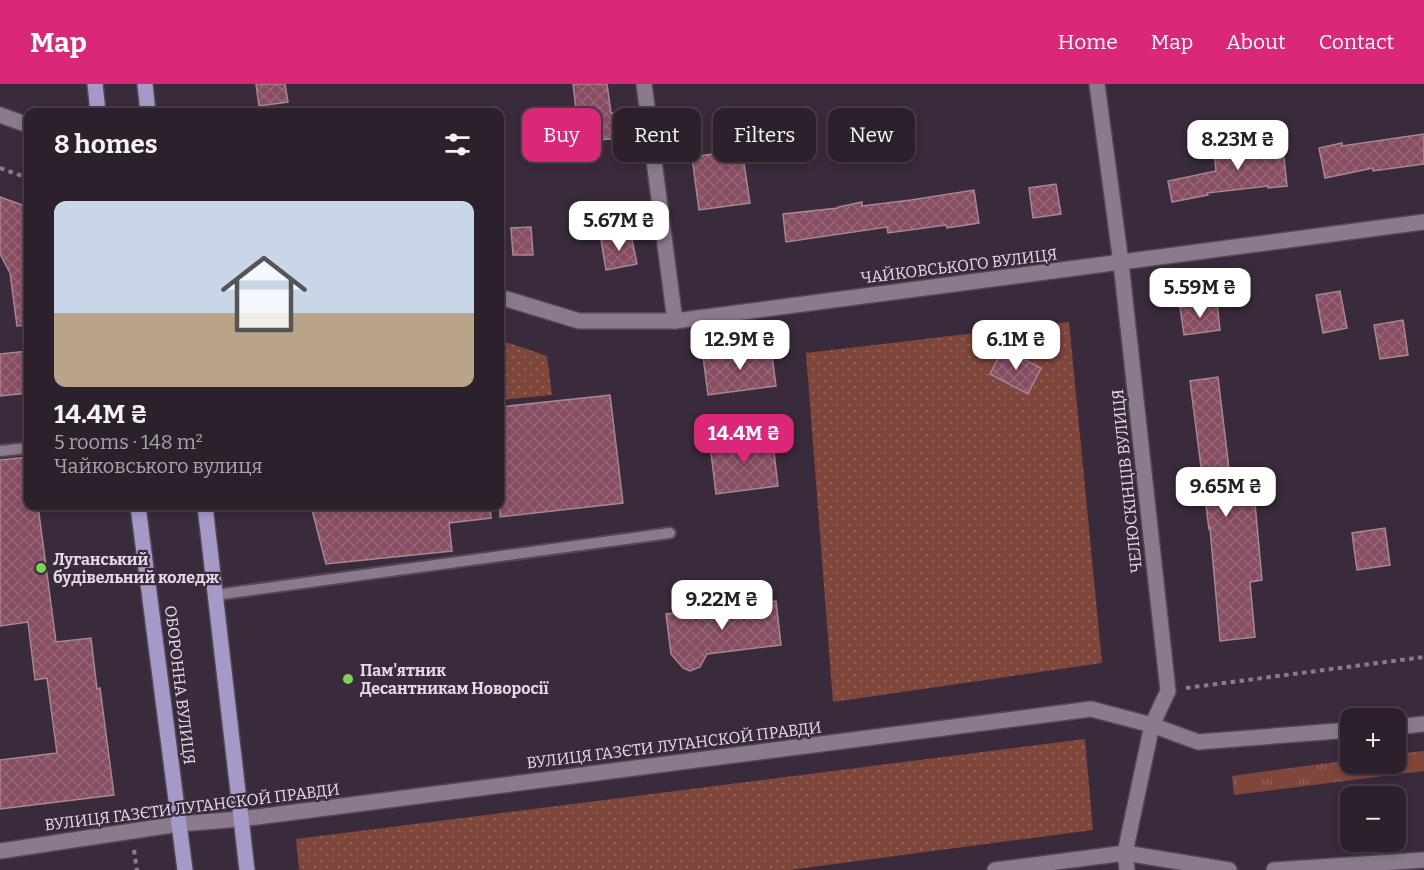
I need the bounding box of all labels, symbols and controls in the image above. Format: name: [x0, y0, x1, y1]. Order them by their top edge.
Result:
text: Map: [30, 26, 87, 59]
text: Home: [1058, 29, 1118, 55]
text: Map: [1151, 29, 1193, 55]
text: About: [1226, 29, 1286, 55]
text: Contact: [1319, 29, 1394, 55]
chip: Buy: [522, 108, 601, 162]
chip: Rent: [613, 108, 701, 162]
chip: Filters: [713, 108, 816, 162]
chip: New: [828, 108, 915, 162]
pin: 8.23M ₴: [1183, 120, 1293, 171]
text: 8.23M ₴: [1201, 127, 1275, 151]
icon: filters: [441, 128, 474, 161]
text: 8 homes: [54, 129, 158, 160]
pin: 5.67M ₴: [564, 201, 674, 252]
text: 5.67M ₴: [583, 208, 655, 232]
icon: home: [210, 240, 318, 348]
street label: ЧАЙКОВСЬКОГО ВУЛИЦЯ: [860, 244, 1058, 287]
pin: 5.59M ₴: [1145, 268, 1255, 319]
text: 5.59M ₴: [1164, 275, 1236, 299]
pin: 12.9M ₴: [685, 320, 795, 371]
pin: 6.1M ₴: [967, 320, 1065, 371]
text: 12.9M ₴: [705, 327, 776, 351]
text: 6.1M ₴: [986, 327, 1046, 351]
street label: ЧЕЛЮСКІНЦІВ ВУЛИЦЯ: [1108, 388, 1146, 574]
text: 14.4M ₴: [54, 399, 148, 430]
pin: 14.4M ₴: [689, 414, 799, 465]
text: 14.4M ₴: [708, 421, 780, 445]
text: 5 rooms · 148 m²: [54, 430, 203, 454]
text: Чайковського вулиця: [54, 454, 263, 478]
pin: 9.65M ₴: [1171, 467, 1281, 518]
text: 9.65M ₴: [1190, 474, 1262, 498]
place label: Луганський будівельний коледж: [53, 550, 219, 587]
marker: Луганський будівельний коледж: [34, 561, 48, 575]
pin: 9.22M ₴: [667, 580, 777, 631]
text: 9.22M ₴: [685, 587, 759, 611]
street label: ОБОРОННА ВУЛИЦЯ: [161, 604, 199, 766]
place label: Пам'ятник Десантникам Новоросії: [360, 661, 550, 698]
marker: Пам'ятник Десантникам Новоросії: [341, 672, 355, 686]
map controls: [1340, 708, 1406, 852]
button: +: [1340, 708, 1406, 774]
street label: ВУЛИЦЯ ГАЗЄТИ ЛУГАНСКОЙ ПРАВДИ: [525, 716, 823, 773]
street label: ВУЛИЦЯ ГАЗЄТИ ЛУГАНСКОЙ ПРАВДИ: [43, 778, 341, 835]
button: −: [1340, 786, 1406, 852]

